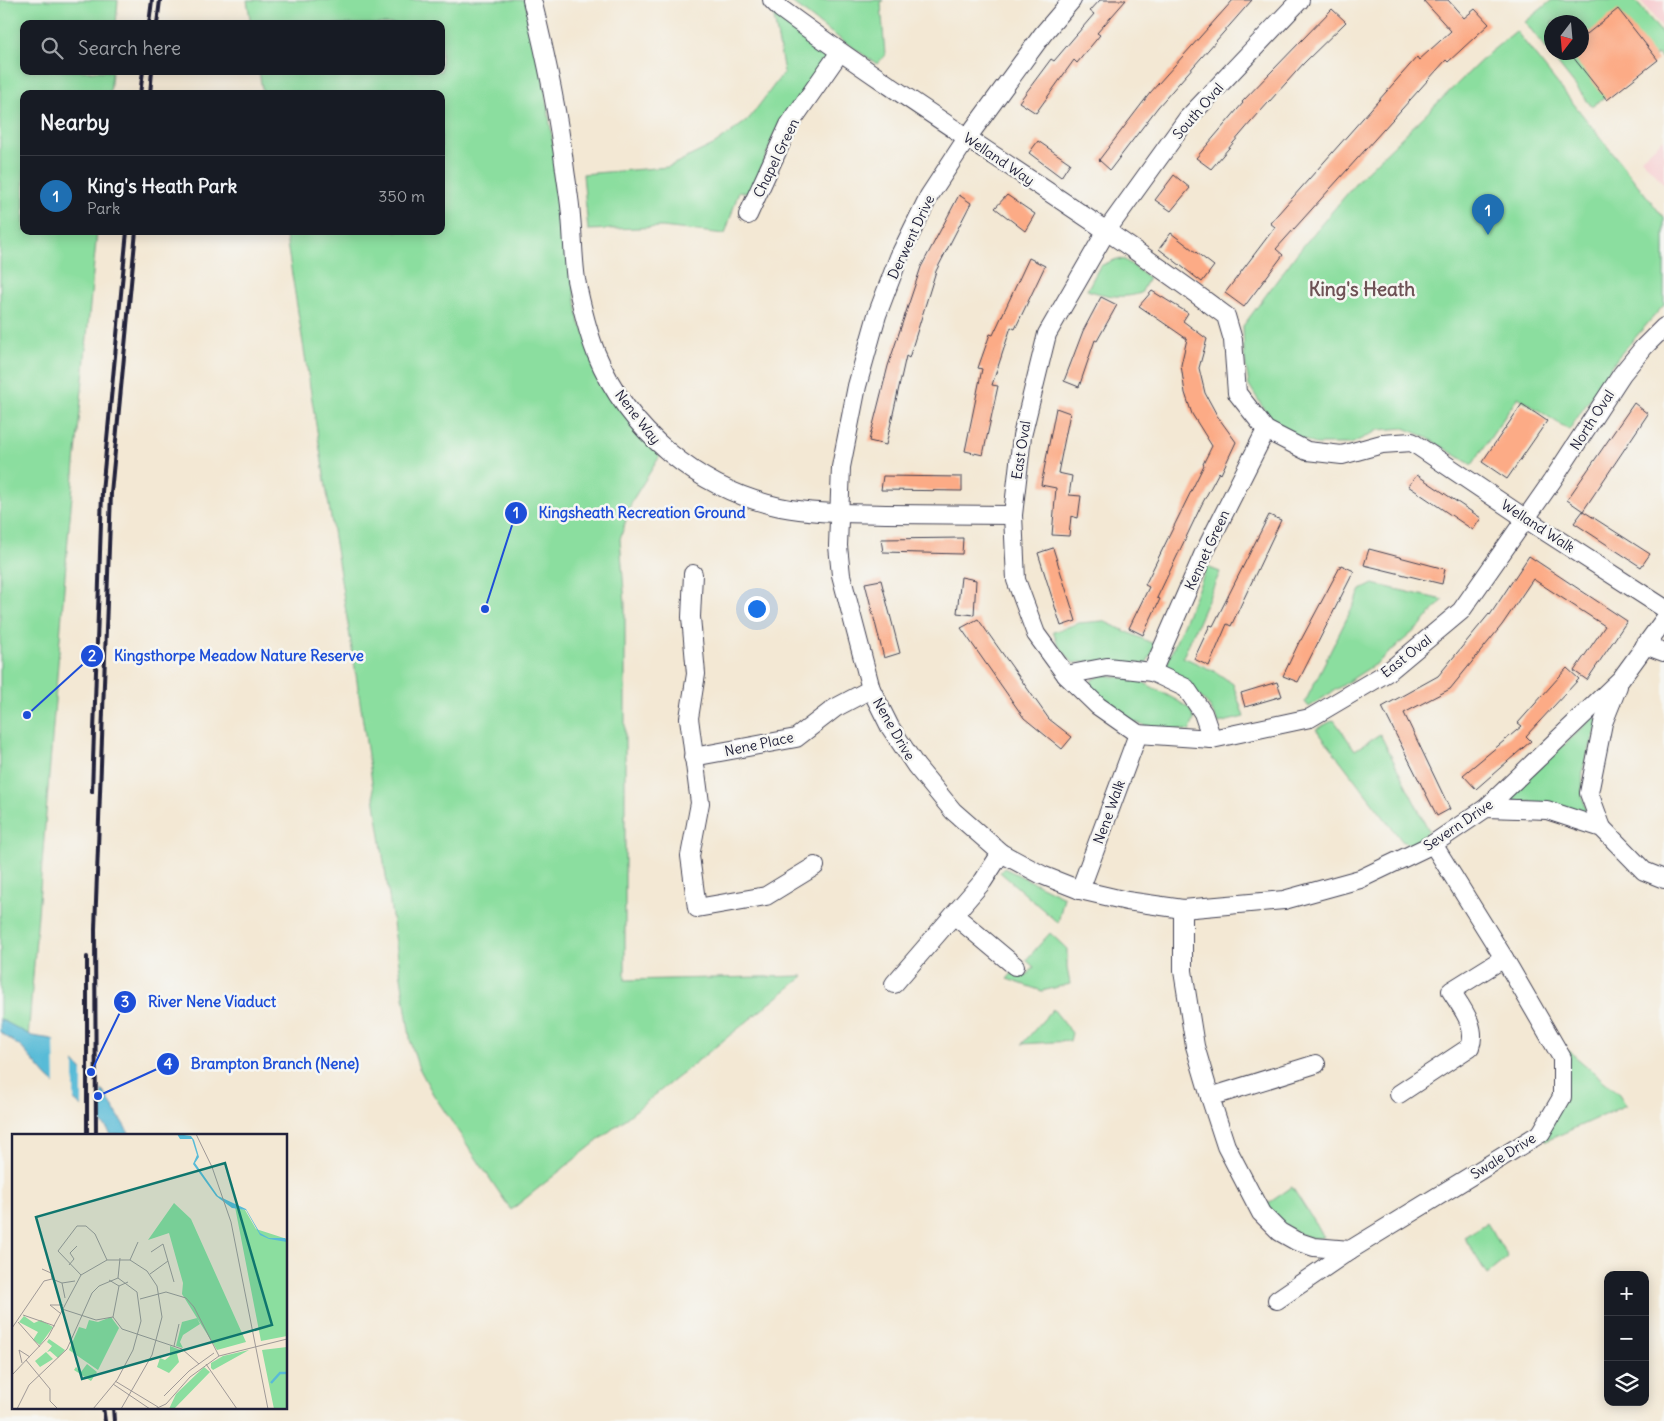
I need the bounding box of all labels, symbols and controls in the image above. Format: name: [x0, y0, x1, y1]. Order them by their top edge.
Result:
north arrow: [1544, 15, 1589, 60]
search box: [20, 20, 445, 75]
icon: search: [38, 34, 66, 62]
text: Search here: [78, 36, 181, 60]
street label: South Oval: [1169, 79, 1227, 143]
text: Nearby: [40, 109, 110, 136]
street label: Chapel Green: [749, 115, 803, 201]
street label: Welland Way: [960, 129, 1038, 189]
text: King's Heath Park: [87, 174, 237, 198]
text: 1: [53, 186, 59, 206]
text: 350 m: [378, 186, 425, 206]
street label: Derwent Drive: [884, 192, 938, 282]
pin: 1: [1472, 194, 1504, 235]
text: Park: [87, 198, 120, 218]
district label: King's Heath: [1309, 277, 1415, 301]
street label: Nene Way: [611, 386, 665, 448]
street label: North Oval: [1566, 387, 1618, 453]
street label: East Oval: [1007, 419, 1035, 481]
street label: Welland Walk: [1498, 496, 1578, 556]
callout: Kingsheath Recreation Ground: [503, 498, 755, 528]
text: 1: [513, 503, 519, 522]
text: Kingsheath Recreation Ground: [539, 503, 746, 523]
street label: Kennet Green: [1181, 507, 1233, 593]
your location: [744, 596, 770, 622]
street label: East Oval: [1377, 631, 1435, 681]
callout: Kingsthorpe Meadow Nature Reserve: [79, 641, 374, 671]
text: 2: [88, 646, 96, 665]
text: Kingsthorpe Meadow Nature Reserve: [114, 646, 364, 666]
street label: Nene Drive: [869, 695, 919, 763]
street label: Nene Place: [723, 728, 795, 760]
street label: Nene Walk: [1089, 778, 1129, 846]
street label: Severn Drive: [1420, 795, 1496, 855]
callout: River Nene Viaduct: [113, 987, 286, 1017]
text: 3: [121, 992, 129, 1011]
text: River Nene Viaduct: [148, 992, 277, 1011]
callout: Brampton Branch (Nene): [156, 1049, 369, 1079]
text: 4: [164, 1054, 173, 1073]
text: Brampton Branch (Nene): [191, 1054, 360, 1074]
street label: Swale Drive: [1467, 1129, 1539, 1183]
inset map: [12, 1134, 288, 1408]
map controls: [1604, 1271, 1649, 1406]
button: +: [1604, 1271, 1649, 1316]
button: −: [1604, 1316, 1649, 1361]
button: layers: [1604, 1361, 1649, 1406]

